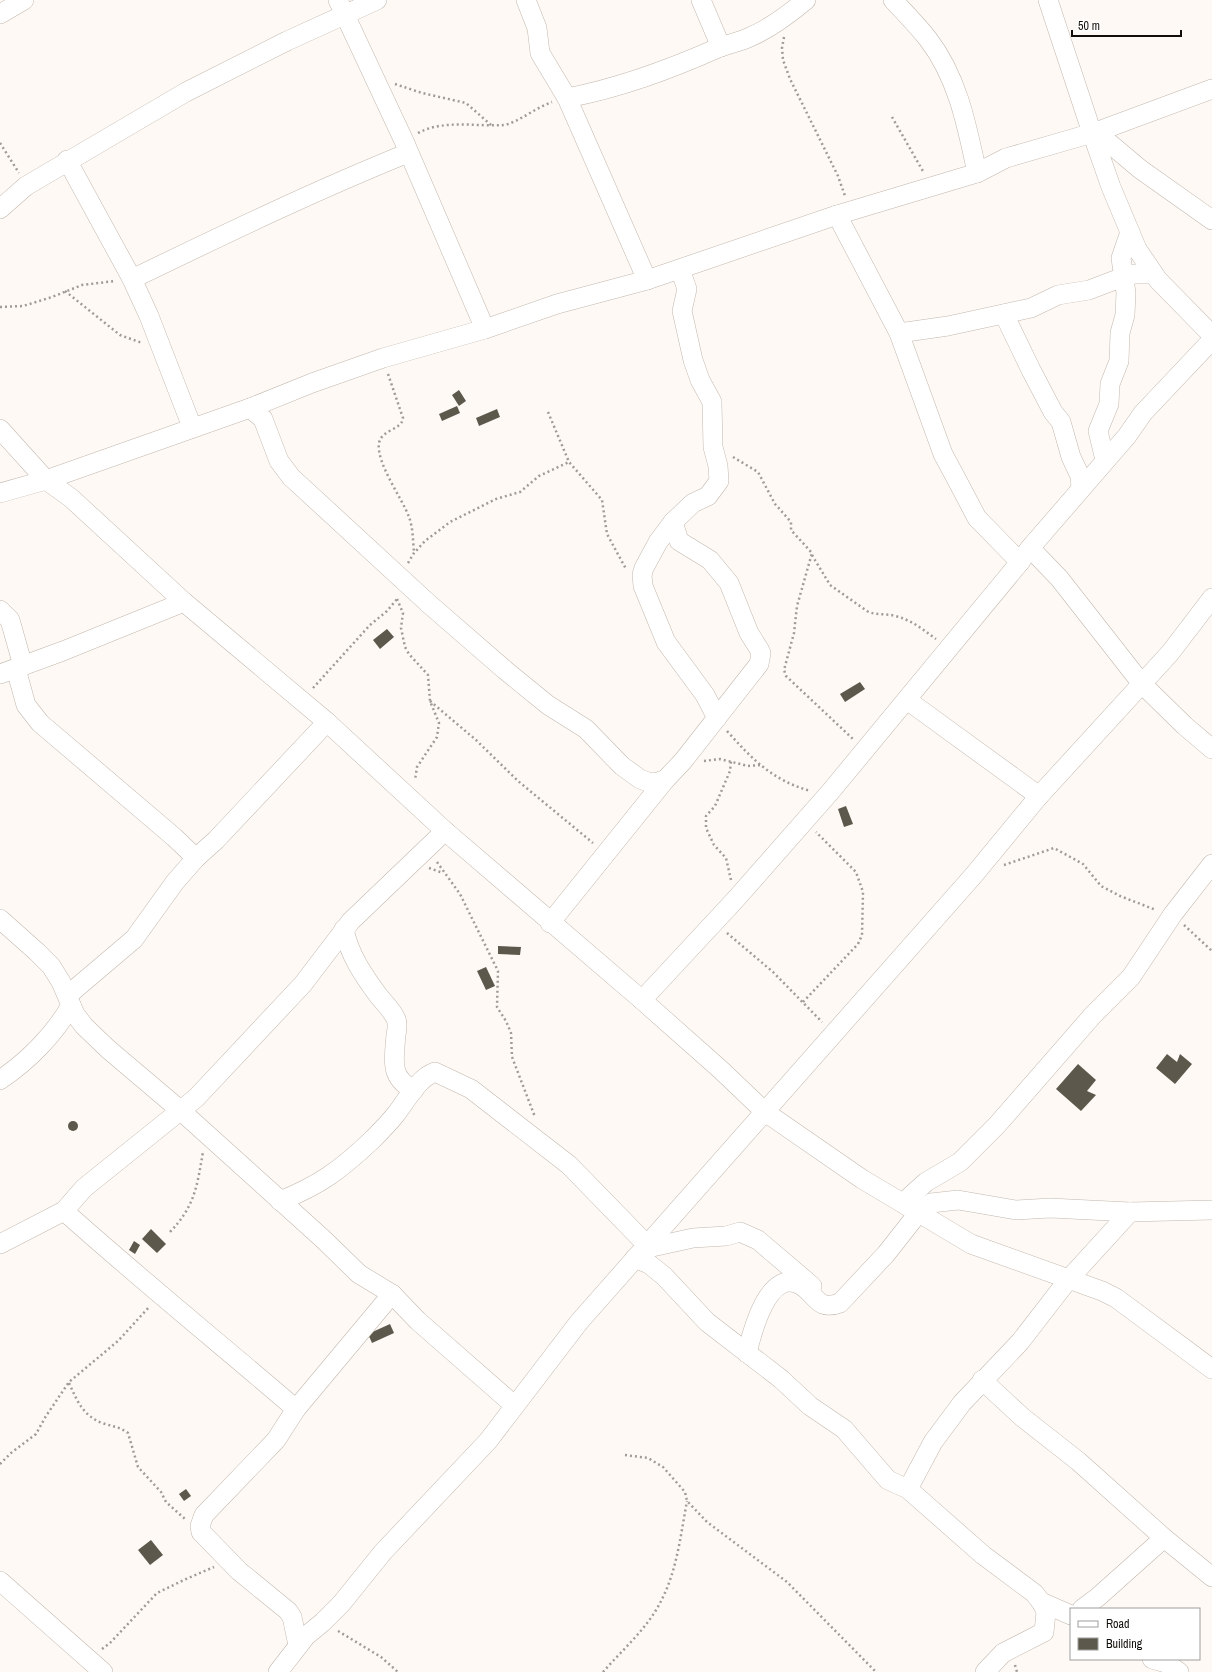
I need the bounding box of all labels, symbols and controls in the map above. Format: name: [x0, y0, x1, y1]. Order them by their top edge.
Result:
scale bar: [1072, 12, 1181, 38]
text: 50 m: [1078, 18, 1100, 34]
legend: [1070, 1608, 1200, 1660]
text: Road: [1106, 1616, 1130, 1632]
text: Building: [1106, 1636, 1143, 1652]

